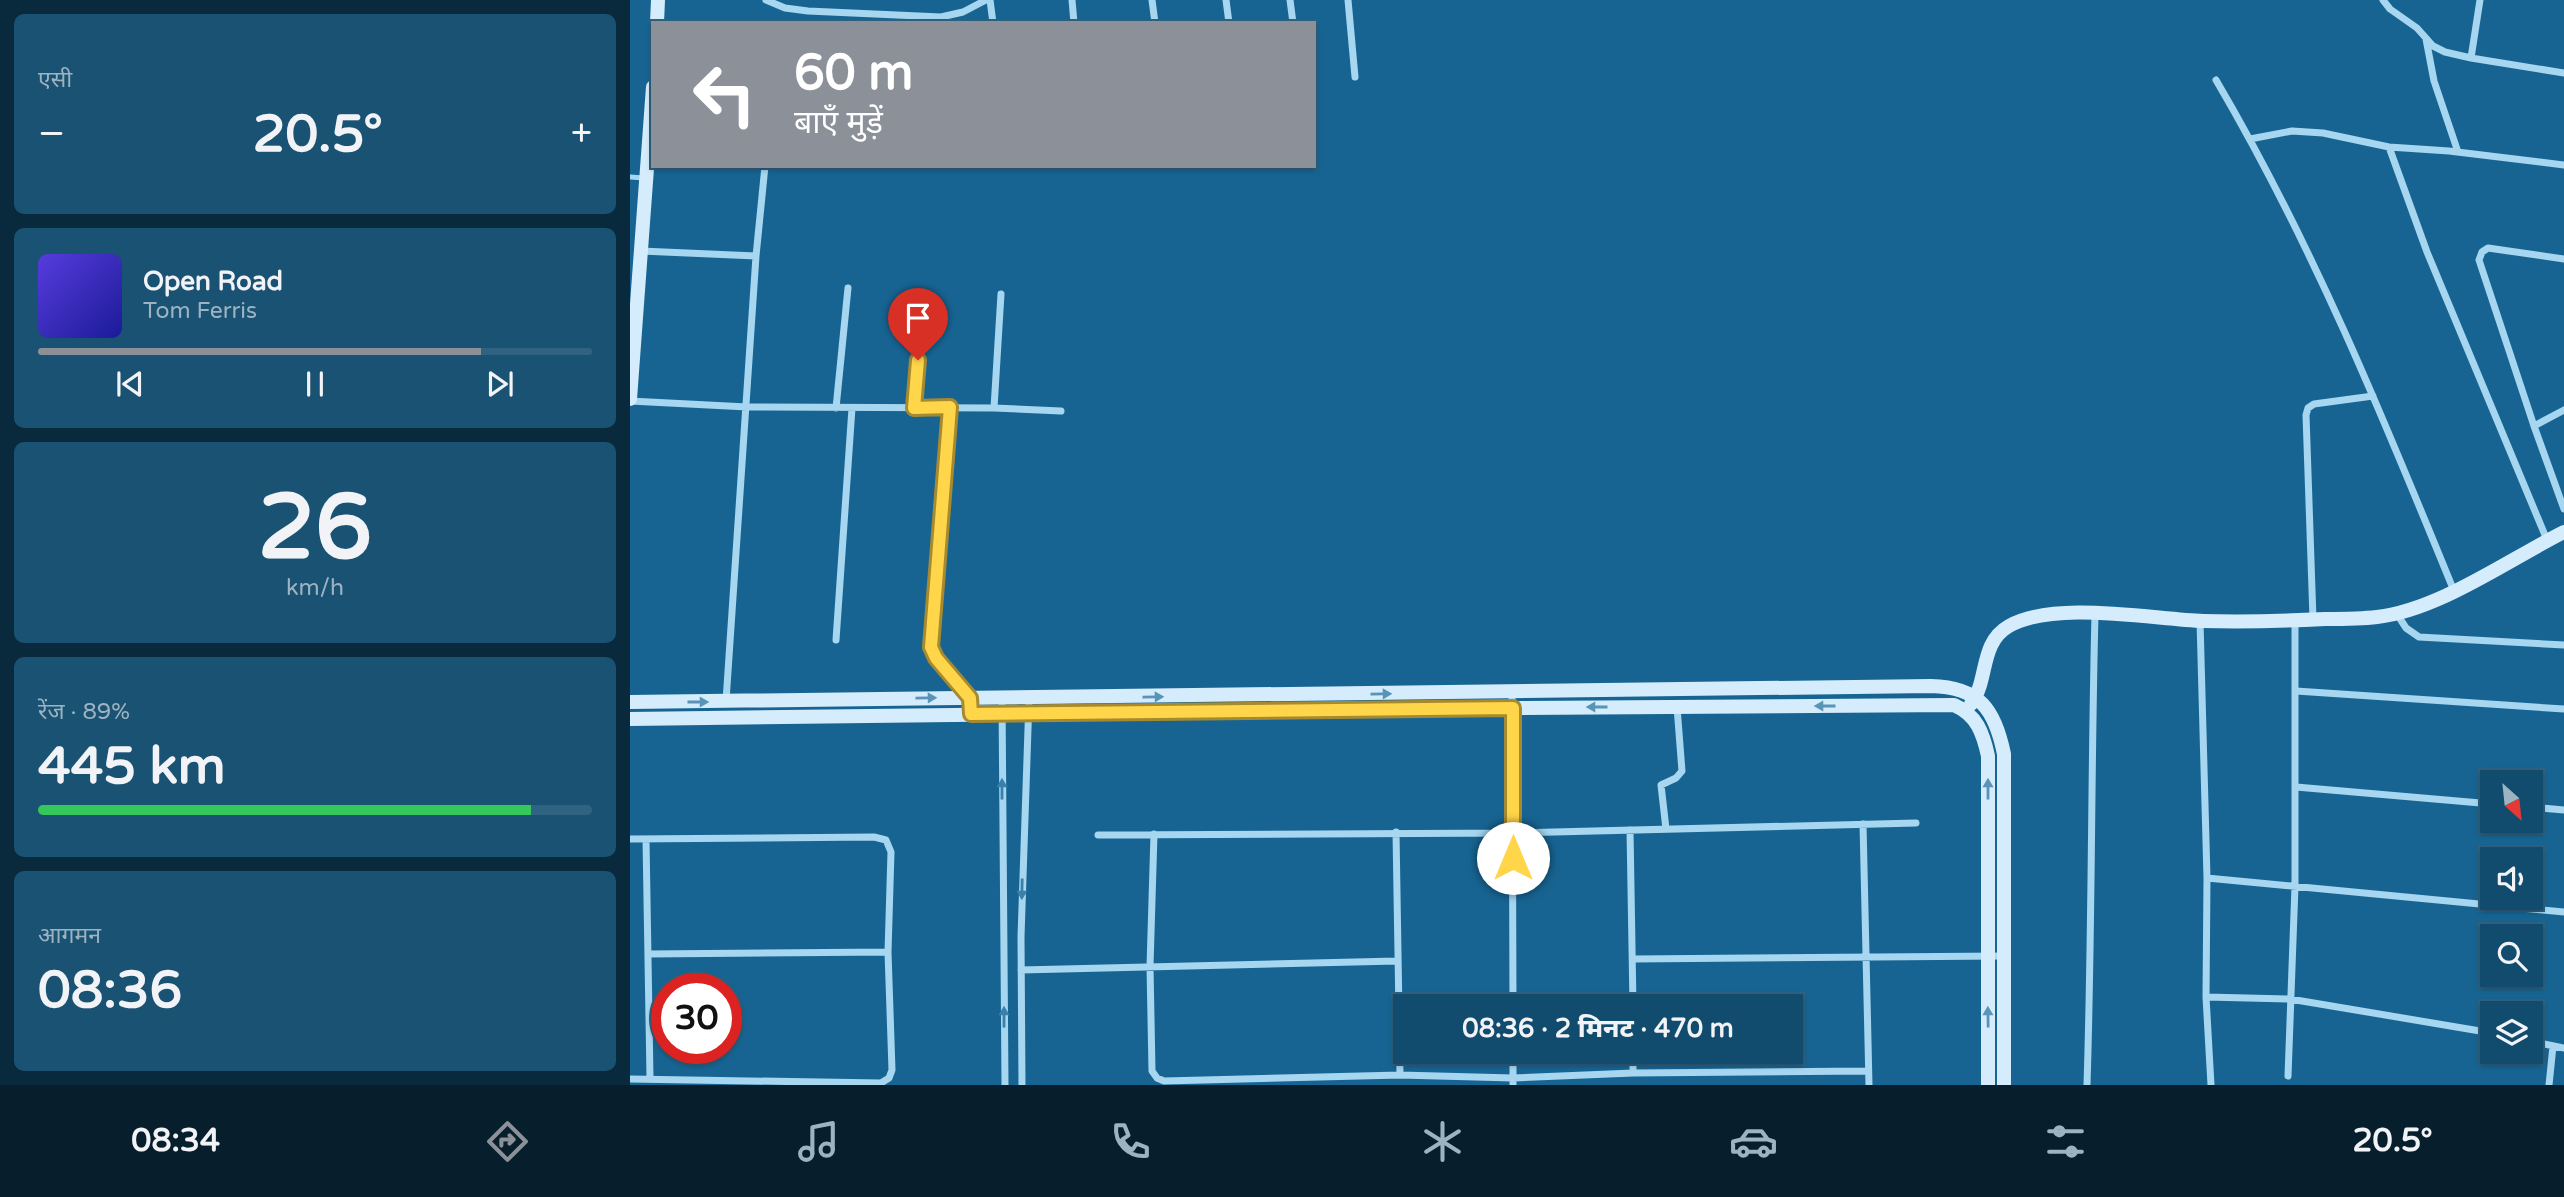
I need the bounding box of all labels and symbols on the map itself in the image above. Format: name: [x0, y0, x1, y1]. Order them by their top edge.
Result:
pin: [888, 288, 948, 360]
one-way arrow: [1370, 688, 1392, 700]
one-way arrow: [1142, 691, 1164, 703]
one-way arrow: [915, 693, 937, 704]
one-way arrow: [687, 696, 709, 708]
one-way arrow: [1814, 700, 1836, 711]
one-way arrow: [1586, 701, 1608, 713]
north arrow: [2480, 770, 2543, 833]
one-way arrow: [997, 778, 1008, 800]
one-way arrow: [1982, 778, 1994, 800]
position arrow: [1476, 821, 1550, 895]
one-way arrow: [1016, 879, 1028, 901]
speed limit sign: 30: [651, 973, 742, 1064]
one-way arrow: [998, 1006, 1010, 1028]
one-way arrow: [1982, 1006, 1993, 1028]

